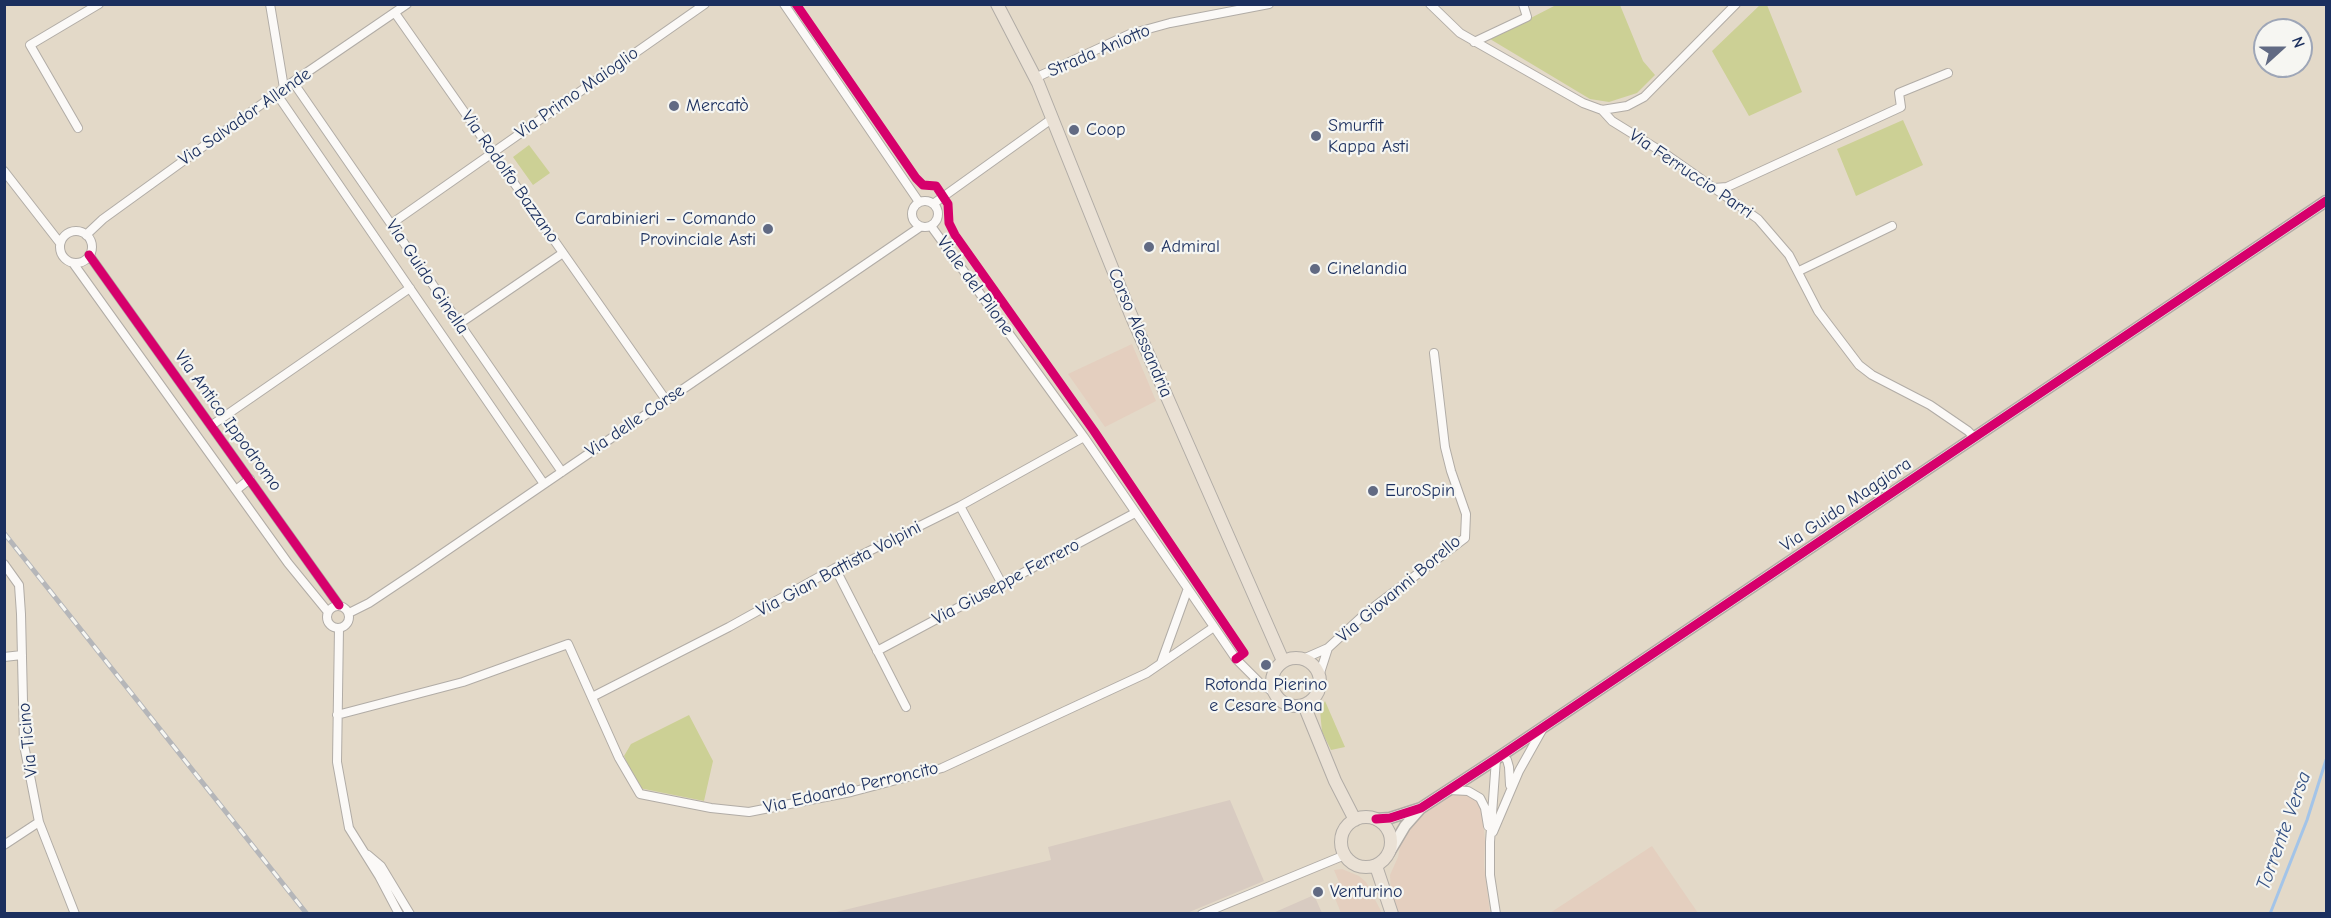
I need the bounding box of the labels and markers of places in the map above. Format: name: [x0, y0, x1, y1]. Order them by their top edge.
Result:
place label: Mercatò: [686, 95, 749, 117]
marker: Mercatò: [667, 99, 681, 113]
place label: Smurfit Kappa Asti: [1328, 115, 1409, 158]
place label: Coop: [1086, 119, 1126, 141]
marker: Coop: [1067, 123, 1081, 137]
marker: Smurfit Kappa Asti: [1309, 129, 1323, 143]
place label: Carabinieri – Comando Provinciale Asti: [575, 208, 756, 250]
marker: Carabinieri – Comando Provinciale Asti: [761, 222, 775, 236]
place label: Admiral: [1161, 236, 1220, 258]
marker: Admiral: [1142, 240, 1156, 254]
place label: Cinelandia: [1327, 258, 1407, 280]
marker: Cinelandia: [1308, 262, 1322, 276]
place label: EuroSpin: [1385, 480, 1455, 502]
marker: EuroSpin: [1366, 484, 1380, 498]
marker: Rotonda Pierino e Cesare Bona: [1259, 658, 1273, 672]
place label: Rotonda Pierino e Cesare Bona: [1205, 674, 1327, 716]
place label: Venturino: [1330, 881, 1403, 903]
marker: Venturino: [1311, 885, 1325, 899]

